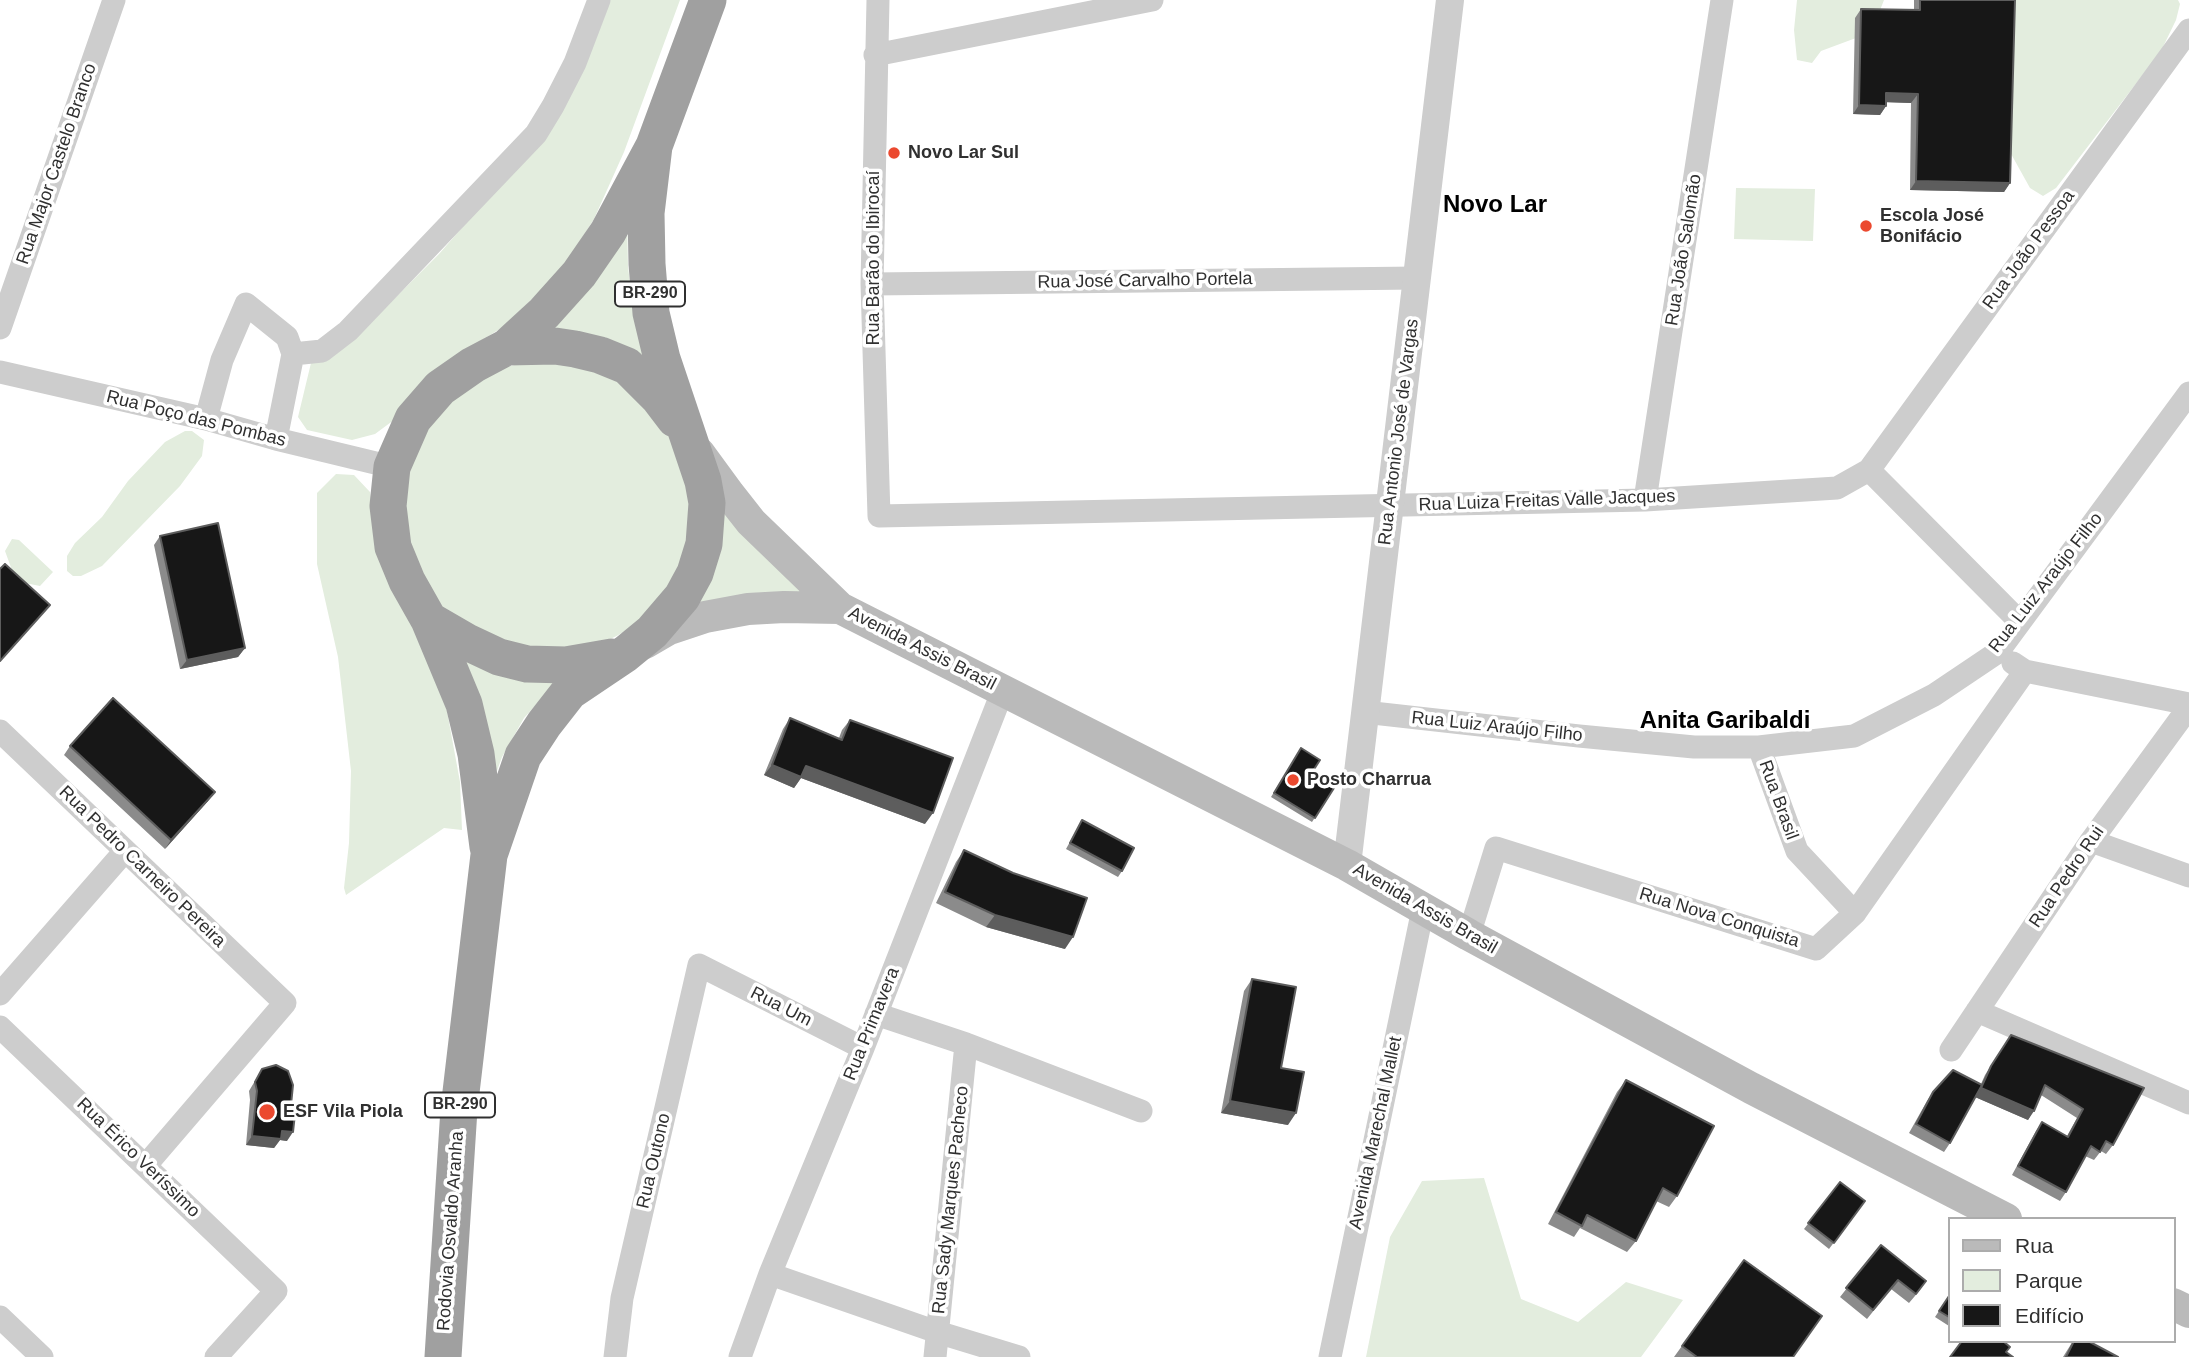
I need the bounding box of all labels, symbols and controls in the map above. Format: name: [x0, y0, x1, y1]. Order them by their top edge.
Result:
street label: Rua Major Castelo Branco: [12, 61, 102, 267]
place label: Novo Lar Sul: [908, 142, 1019, 164]
marker: Novo Lar Sul: [886, 145, 902, 161]
street label: Rua Barão do Ibirocaí: [863, 170, 885, 346]
street label: Rua João Salomão: [1661, 173, 1707, 327]
street label: Rua João Pessoa: [1979, 186, 2079, 314]
district label: Novo Lar: [1443, 191, 1547, 219]
place label: Escola José Bonifácio: [1880, 205, 1984, 248]
marker: Escola José Bonifácio: [1858, 218, 1874, 234]
street label: Rua José Carvalho Portela: [1037, 268, 1253, 294]
road number: BR-290: [615, 282, 685, 306]
street label: Rua Antonio José de Vargas: [1374, 318, 1424, 546]
street label: Rua Poço das Pombas: [104, 386, 288, 452]
street label: Rua Luiza Freitas Valle Jacques: [1418, 486, 1676, 516]
street label: Rua Luiz Araújo Filho: [1985, 509, 2107, 657]
street label: Avenida Assis Brasil: [845, 602, 999, 696]
street label: Rua Luiz Araújo Filho: [1410, 707, 1584, 747]
district label: Anita Garibaldi: [1640, 707, 1810, 735]
street label: Rua Brasil: [1754, 757, 1802, 843]
place label: Posto Charrua: [1307, 769, 1431, 791]
marker: Posto Charrua: [1285, 772, 1301, 788]
street label: Rua Pedro Carneiro Pereira: [54, 782, 230, 952]
street label: Rua Pedro Rui: [2025, 822, 2109, 932]
street label: Avenida Assis Brasil: [1349, 859, 1501, 959]
street label: Rua Nova Conquista: [1636, 883, 1802, 953]
street label: Rua Primavera: [840, 964, 904, 1084]
street label: Rua Um: [747, 982, 815, 1032]
street label: Avenida Marechal Mallet: [1345, 1035, 1407, 1231]
street label: Rua Sady Marques Pacheco: [928, 1085, 974, 1315]
road number: BR-290: [425, 1092, 495, 1118]
street label: Rua Érico Veríssimo: [72, 1094, 204, 1222]
place label: ESF Vila Piola: [283, 1101, 403, 1123]
marker: ESF Vila Piola: [257, 1102, 277, 1122]
street label: Rua Outono: [633, 1111, 675, 1211]
street label: Rodovia Osvaldo Aranha: [433, 1130, 469, 1332]
legend: [1948, 1217, 2175, 1343]
text: Rua: [2015, 1234, 2054, 1257]
text: Parque: [2015, 1269, 2083, 1292]
text: Edifício: [2015, 1304, 2084, 1327]

